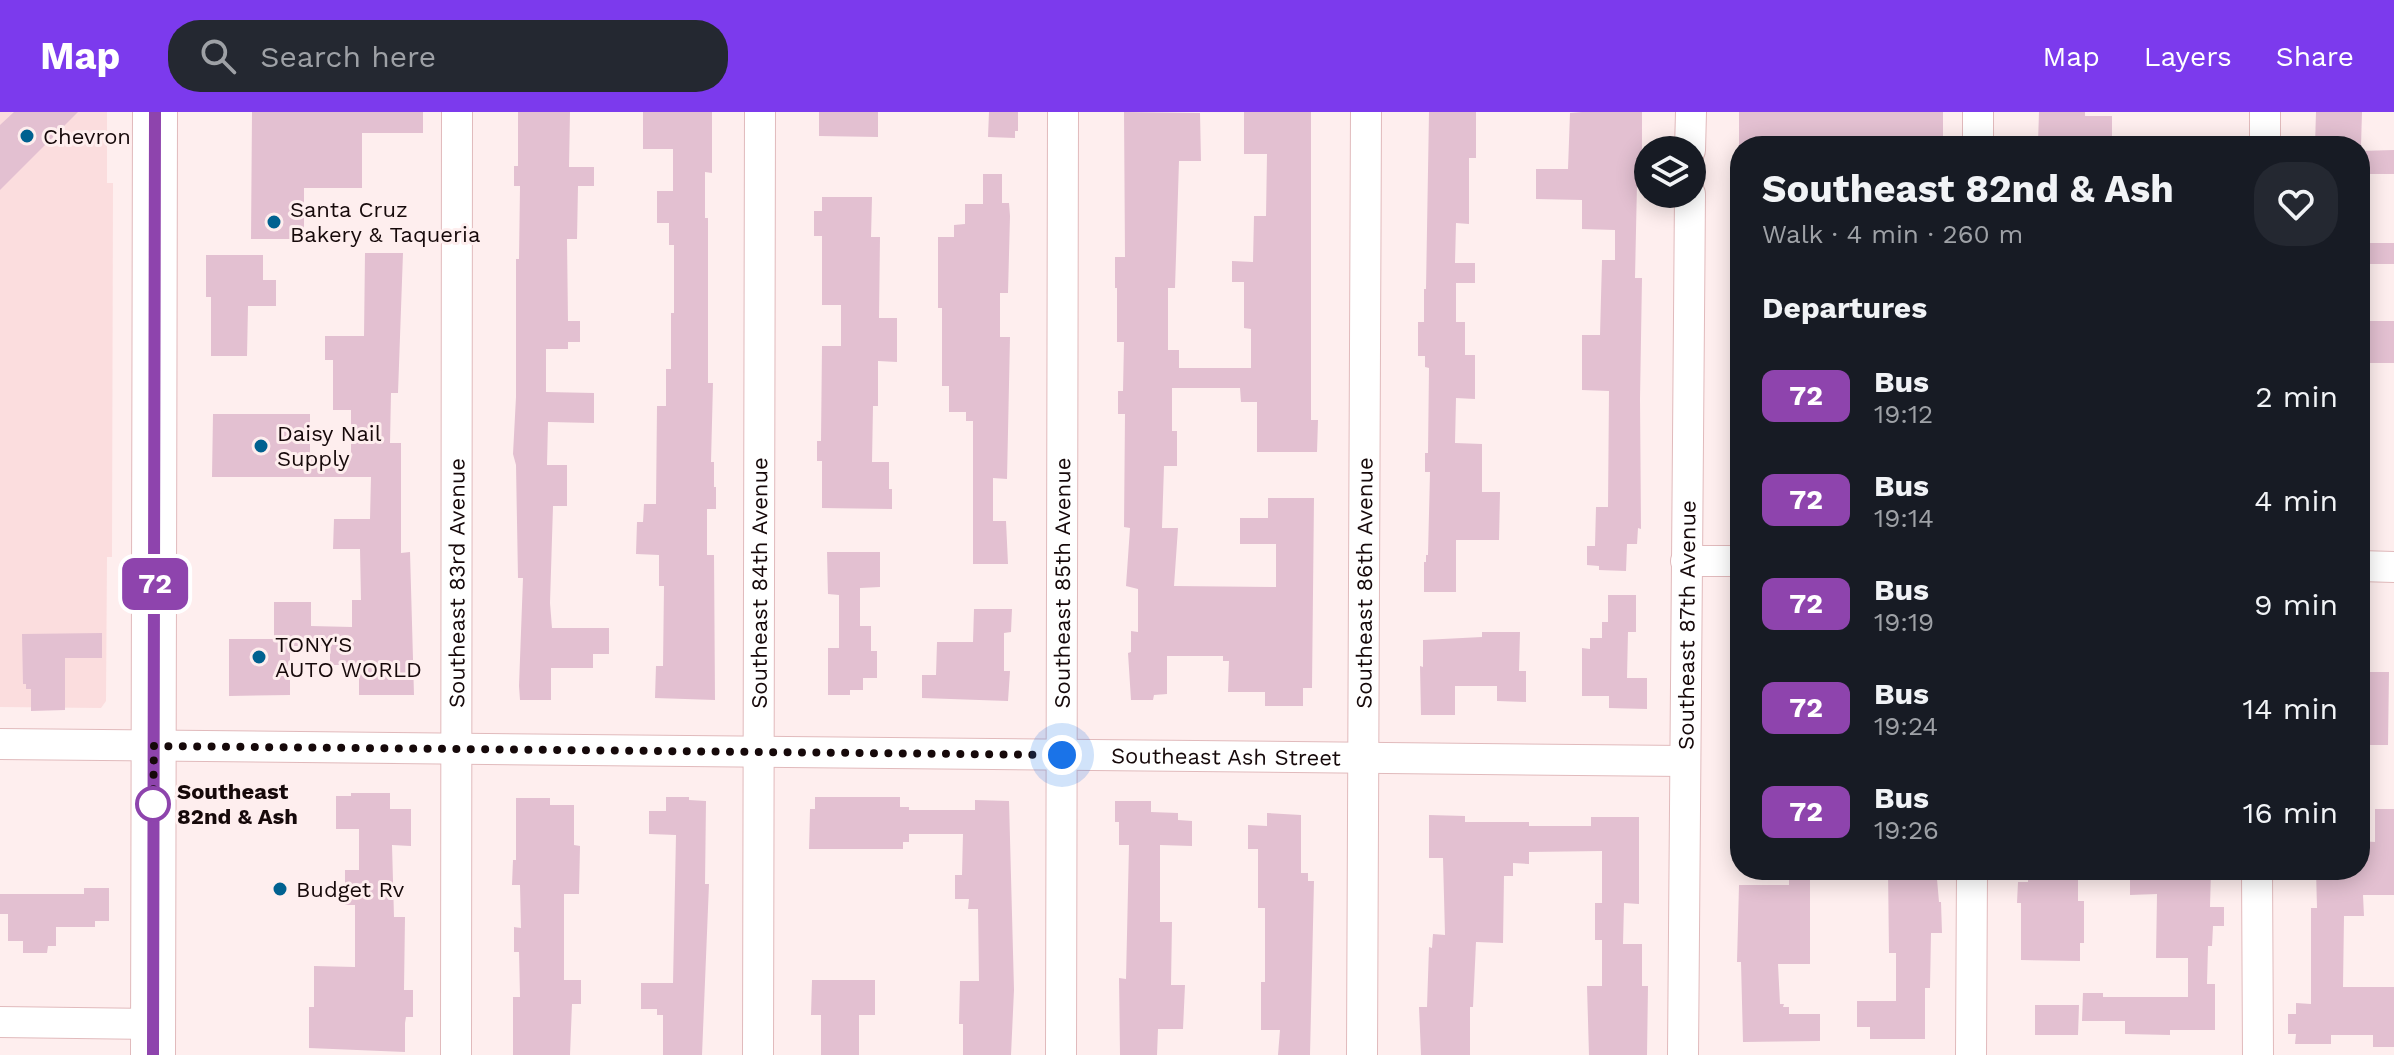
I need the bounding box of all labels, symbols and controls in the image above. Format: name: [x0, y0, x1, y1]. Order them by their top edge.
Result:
search box: [168, 20, 728, 92]
text: Map: [40, 34, 120, 78]
icon: search: [196, 34, 240, 78]
text: Search here: [260, 39, 436, 74]
text: Map: [2043, 40, 2100, 73]
text: Layers: [2144, 40, 2232, 73]
text: Share: [2276, 40, 2354, 73]
place label: Chevron: [43, 124, 131, 149]
marker: Chevron: [18, 127, 36, 145]
map controls: [1634, 136, 1706, 208]
button: layers: [1634, 136, 1706, 208]
button: heart: [2254, 162, 2338, 246]
text: Southeast 82nd & Ash: [1762, 167, 2174, 211]
place label: Santa Cruz Bakery & Taqueria: [290, 197, 480, 247]
marker: Santa Cruz Bakery & Taqueria: [265, 213, 283, 231]
text: Walk · 4 min · 260 m: [1762, 219, 2023, 249]
text: Departures: [1762, 290, 1927, 325]
text: Bus: [1874, 364, 1929, 399]
text: 72: [1789, 379, 1823, 412]
text: 2 min: [2255, 379, 2338, 414]
text: 19:12: [1874, 399, 1933, 429]
place label: Daisy Nail Supply: [277, 421, 382, 471]
marker: Daisy Nail Supply: [252, 437, 270, 455]
street label: Southeast 84th Avenue: [747, 457, 772, 709]
street label: Southeast 86th Avenue: [1351, 457, 1378, 709]
street label: Southeast 83rd Avenue: [444, 458, 470, 708]
street label: Southeast 85th Avenue: [1050, 458, 1075, 708]
text: Bus: [1874, 468, 1929, 503]
text: 72: [1789, 483, 1823, 516]
text: 4 min: [2254, 483, 2338, 518]
street label: Southeast 87th Avenue: [1673, 500, 1701, 750]
text: 19:14: [1874, 503, 1934, 533]
line badge: 72: [119, 558, 191, 610]
text: 72: [138, 567, 172, 600]
text: Bus: [1874, 572, 1929, 607]
text: 72: [1789, 587, 1823, 620]
text: 9 min: [2254, 587, 2338, 622]
text: 19:19: [1874, 607, 1934, 637]
place label: TONY'S AUTO WORLD: [275, 632, 422, 682]
marker: TONY'S AUTO WORLD: [250, 648, 268, 666]
text: Bus: [1874, 676, 1929, 711]
text: 72: [1789, 691, 1823, 724]
text: 14 min: [2243, 691, 2338, 726]
text: 19:24: [1874, 711, 1938, 741]
your location: [1042, 735, 1082, 775]
street label: Southeast Ash Street: [1111, 743, 1341, 771]
place label: Southeast 82nd & Ash: [177, 779, 298, 829]
text: Bus: [1874, 780, 1929, 815]
marker: Southeast 82nd & Ash: [136, 787, 170, 821]
text: 72: [1789, 795, 1823, 828]
text: 16 min: [2243, 795, 2338, 830]
text: 19:26: [1874, 815, 1939, 845]
place label: Budget Rv: [296, 877, 405, 902]
marker: Budget Rv: [271, 880, 289, 898]

